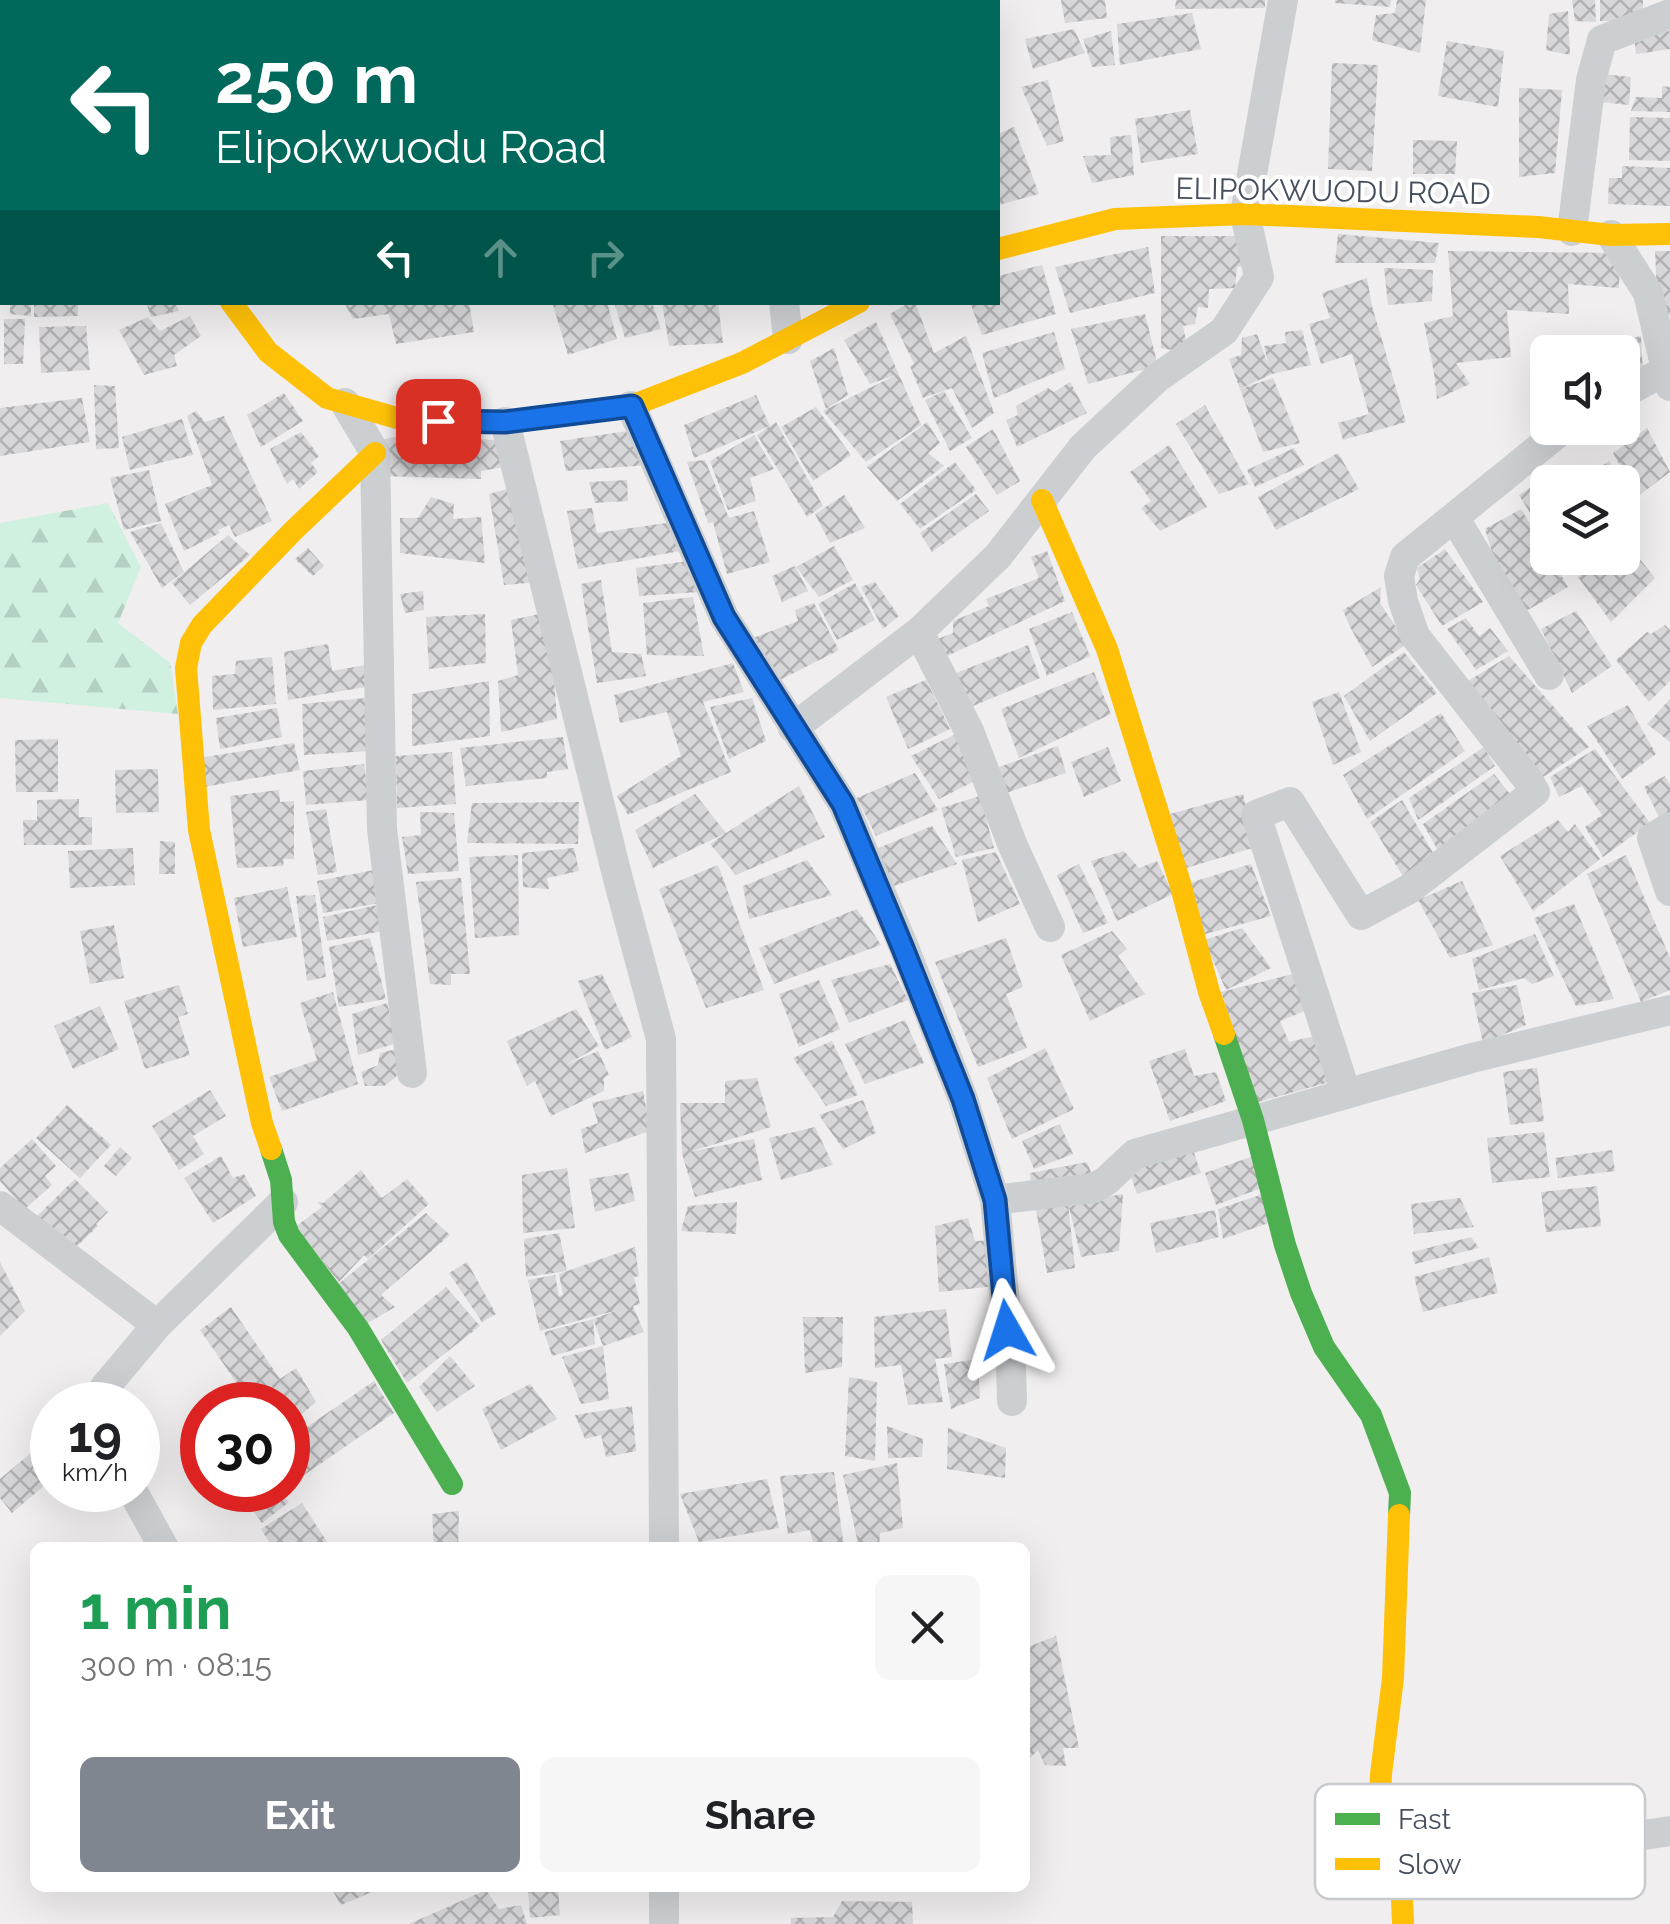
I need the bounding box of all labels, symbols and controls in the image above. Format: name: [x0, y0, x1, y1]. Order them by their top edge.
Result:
text: 250 m: [215, 37, 418, 119]
icon: left: [50, 40, 180, 170]
text: Elipokwuodu Road: [215, 121, 607, 174]
street label: ELIPOKWUODU ROAD: [1175, 171, 1491, 211]
icon: left: [368, 230, 423, 285]
icon: ahead: [473, 230, 528, 285]
icon: right: [578, 230, 633, 285]
map controls: [1530, 335, 1640, 575]
button: sound: [1530, 335, 1640, 445]
pin: [396, 379, 481, 464]
icon: arrive: [411, 394, 466, 449]
button: layers: [1530, 465, 1640, 575]
position arrow: [955, 1278, 1059, 1382]
speed limit sign: 30: [180, 1382, 310, 1512]
text: 19: [68, 1405, 122, 1464]
text: km/h: [62, 1457, 128, 1487]
text: 1 min: [80, 1573, 231, 1643]
button: close: [875, 1575, 980, 1680]
text: 300 m · 08:15: [80, 1646, 272, 1683]
button: Exit: [80, 1757, 520, 1872]
button: Share: [540, 1757, 980, 1872]
legend: [1315, 1784, 1645, 1899]
text: Fast: [1398, 1803, 1451, 1836]
text: Slow: [1398, 1848, 1462, 1881]

